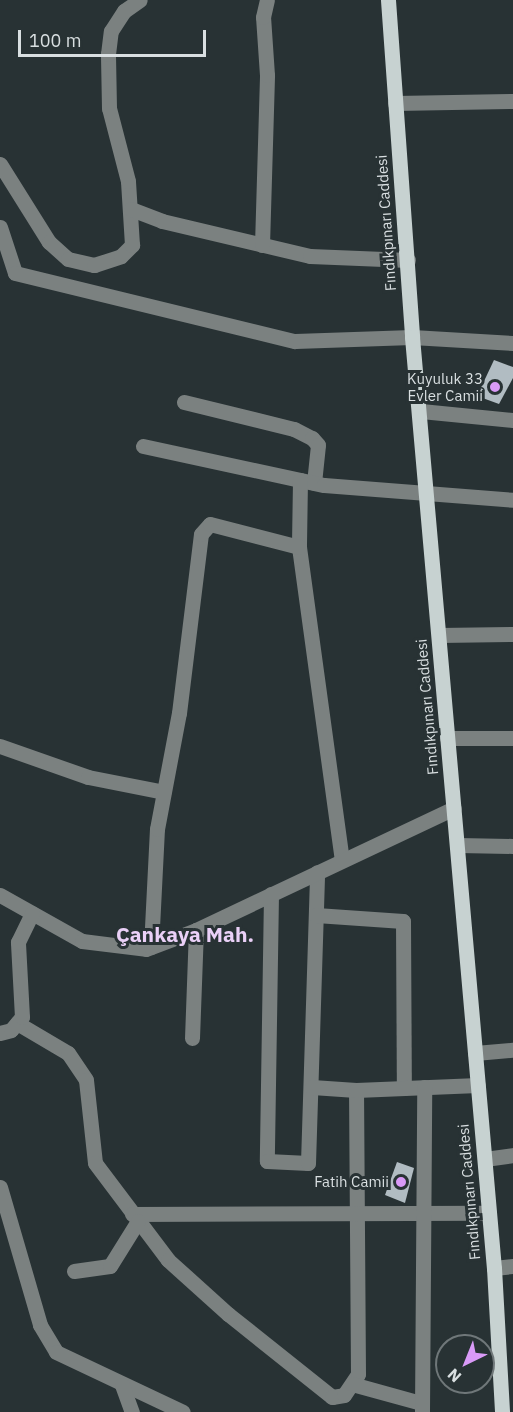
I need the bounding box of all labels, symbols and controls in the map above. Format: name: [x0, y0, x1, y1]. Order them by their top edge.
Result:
scale bar: [21, 18, 208, 56]
text: 100 m: [29, 29, 81, 52]
street label: Fındıkpınarı Caddesi: [372, 154, 400, 292]
place label: Kuyuluk 33 Evler Camii: [407, 369, 483, 404]
marker: Kuyuluk 33 Evler Camii: [488, 380, 502, 394]
street label: Fındıkpınarı Caddesi: [412, 638, 442, 776]
district label: Çankaya Mah.: [116, 921, 254, 947]
street label: Fındıkpınarı Caddesi: [454, 1123, 484, 1261]
place label: Fatih Camii: [314, 1173, 389, 1191]
marker: Fatih Camii: [394, 1175, 408, 1189]
north arrow: [435, 1334, 495, 1394]
text: N: [443, 1364, 465, 1387]

